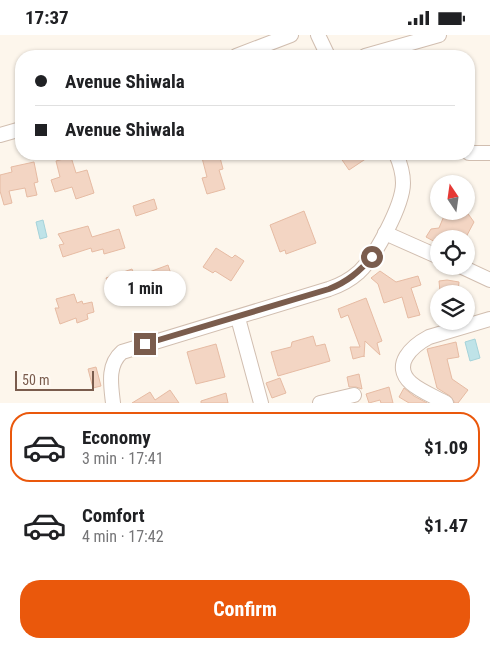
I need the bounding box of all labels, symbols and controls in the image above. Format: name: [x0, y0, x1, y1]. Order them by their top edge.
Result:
text: 17:37: [25, 6, 69, 29]
text: Avenue Shiwala: [65, 70, 185, 93]
text: Avenue Shiwala: [65, 118, 185, 141]
north arrow: [430, 175, 475, 220]
map controls: [430, 175, 475, 330]
button: locate: [430, 230, 475, 275]
route start: [361, 246, 383, 268]
callout: 1 min: [104, 271, 186, 307]
text: 1 min: [127, 279, 163, 298]
button: layers: [430, 285, 475, 330]
route end: [134, 333, 156, 355]
scale bar: [15, 368, 94, 391]
text: 50 m: [22, 372, 50, 388]
icon: car: [22, 425, 67, 470]
text: Economy: [82, 426, 151, 449]
text: $1.09: [424, 436, 468, 459]
text: 3 min · 17:41: [82, 449, 164, 468]
icon: car: [22, 503, 67, 548]
text: Comfort: [82, 504, 145, 527]
text: $1.47: [424, 514, 468, 537]
text: 4 min · 17:42: [82, 527, 164, 546]
button: Confirm: [20, 580, 470, 638]

